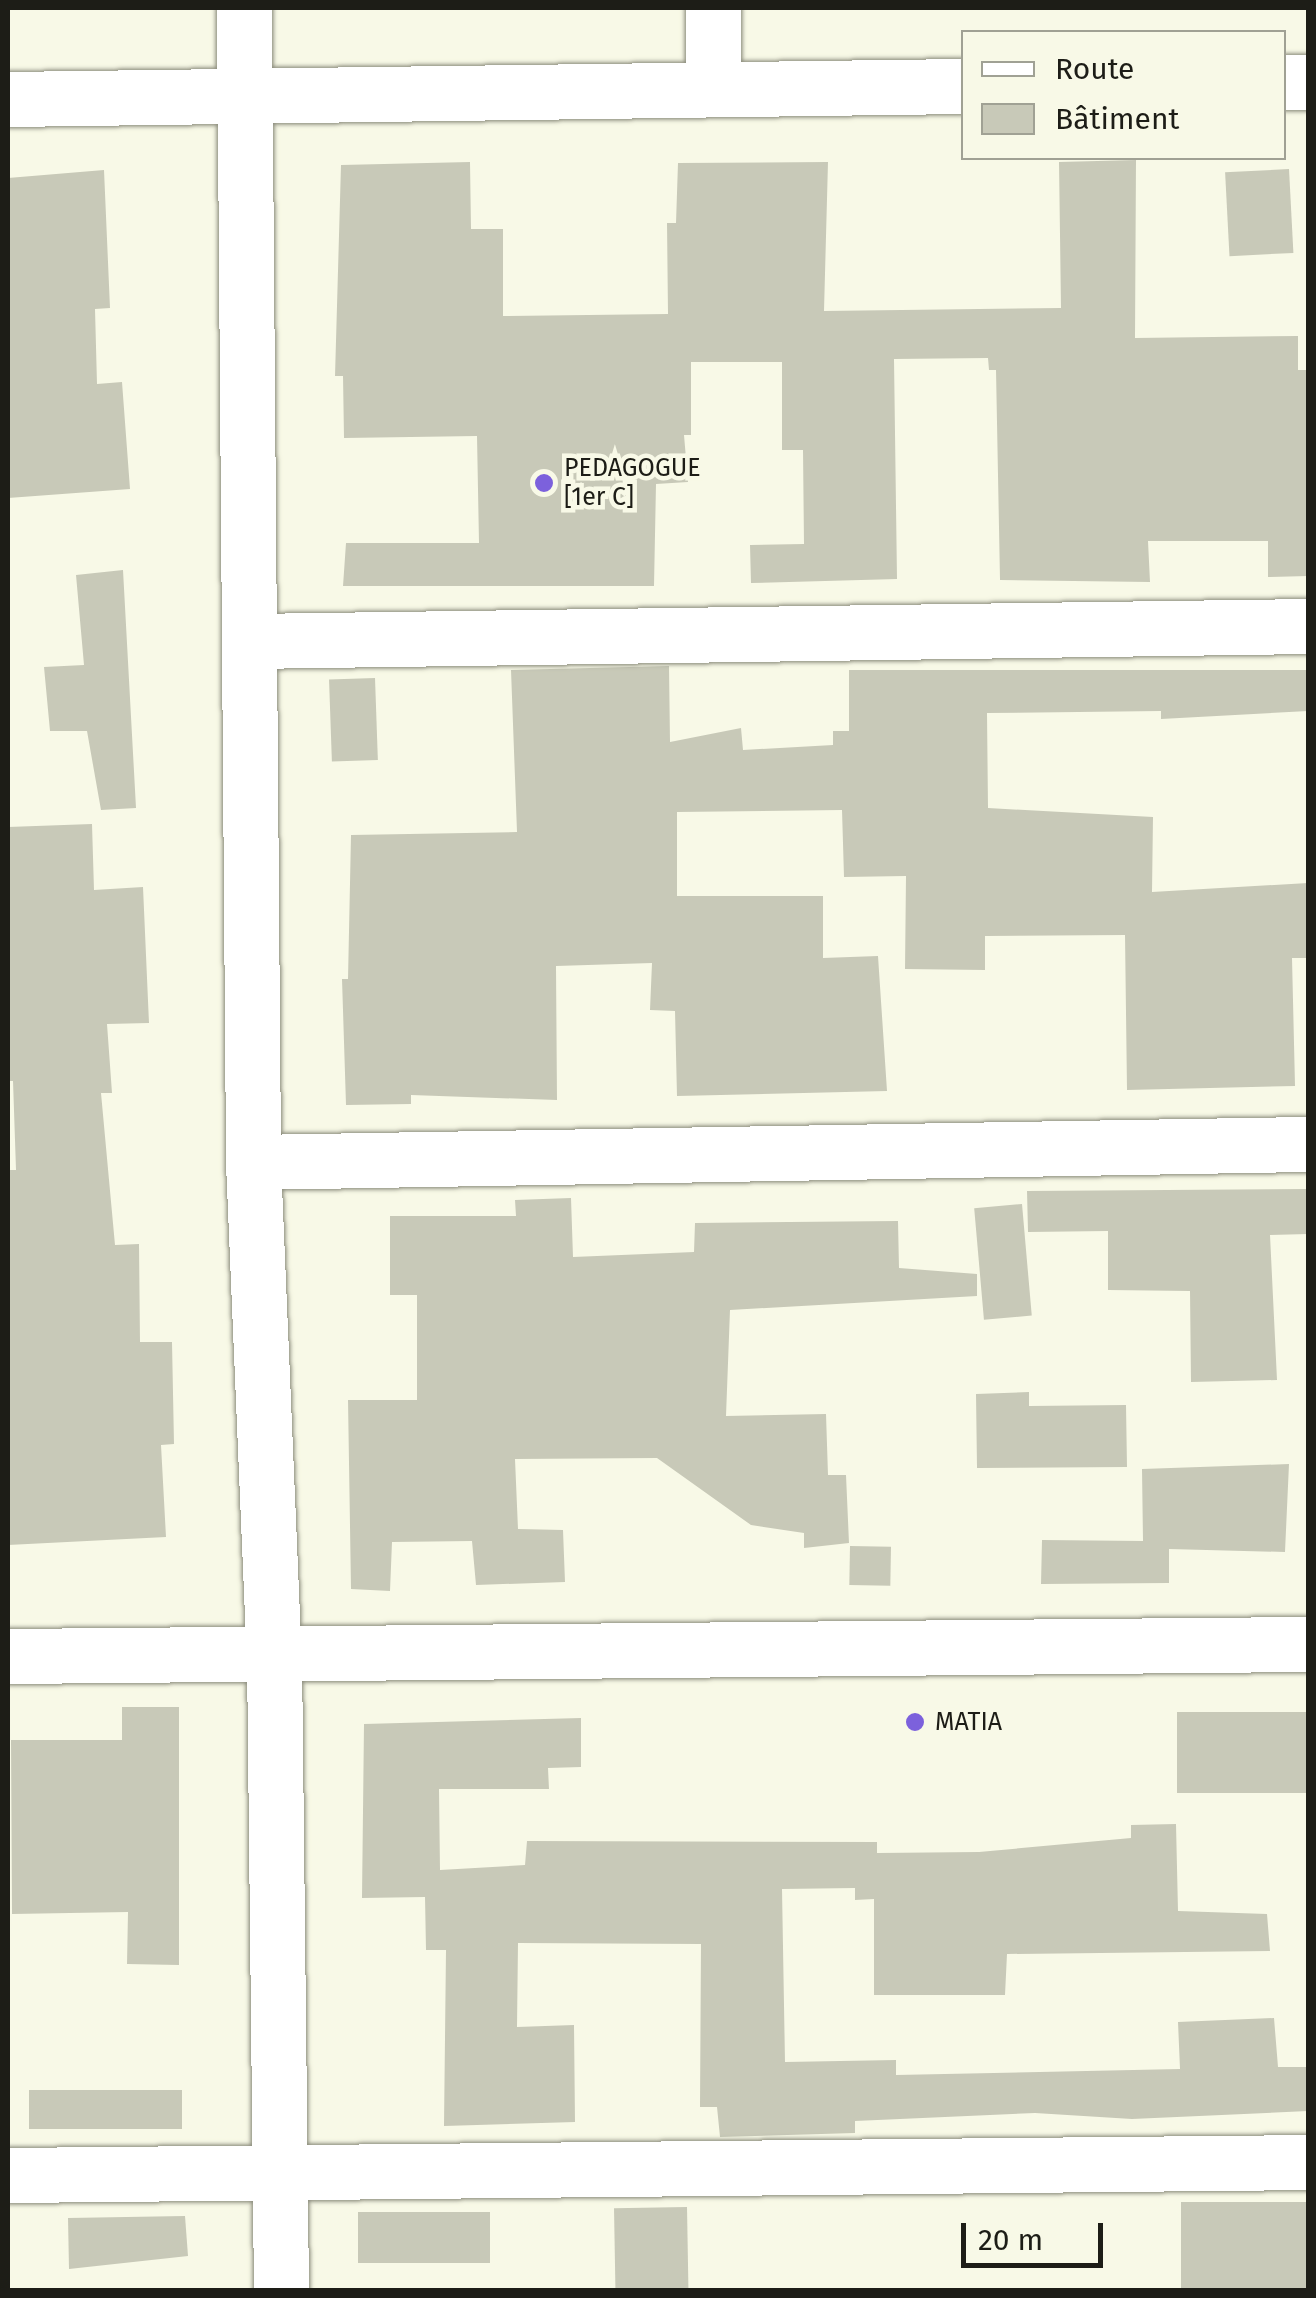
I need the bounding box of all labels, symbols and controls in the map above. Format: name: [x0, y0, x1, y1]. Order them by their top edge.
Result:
legend: [961, 30, 1286, 160]
text: Route: [1055, 51, 1134, 87]
text: Bâtiment: [1055, 101, 1179, 137]
place label: PEDAGOGUE [1er C]: [564, 454, 701, 513]
marker: PEDAGOGUE [1er C]: [533, 472, 555, 494]
place label: MATIA: [935, 1707, 1002, 1737]
marker: MATIA: [904, 1711, 926, 1733]
scale bar: [966, 2203, 1108, 2265]
text: 20 m: [978, 2222, 1043, 2258]

